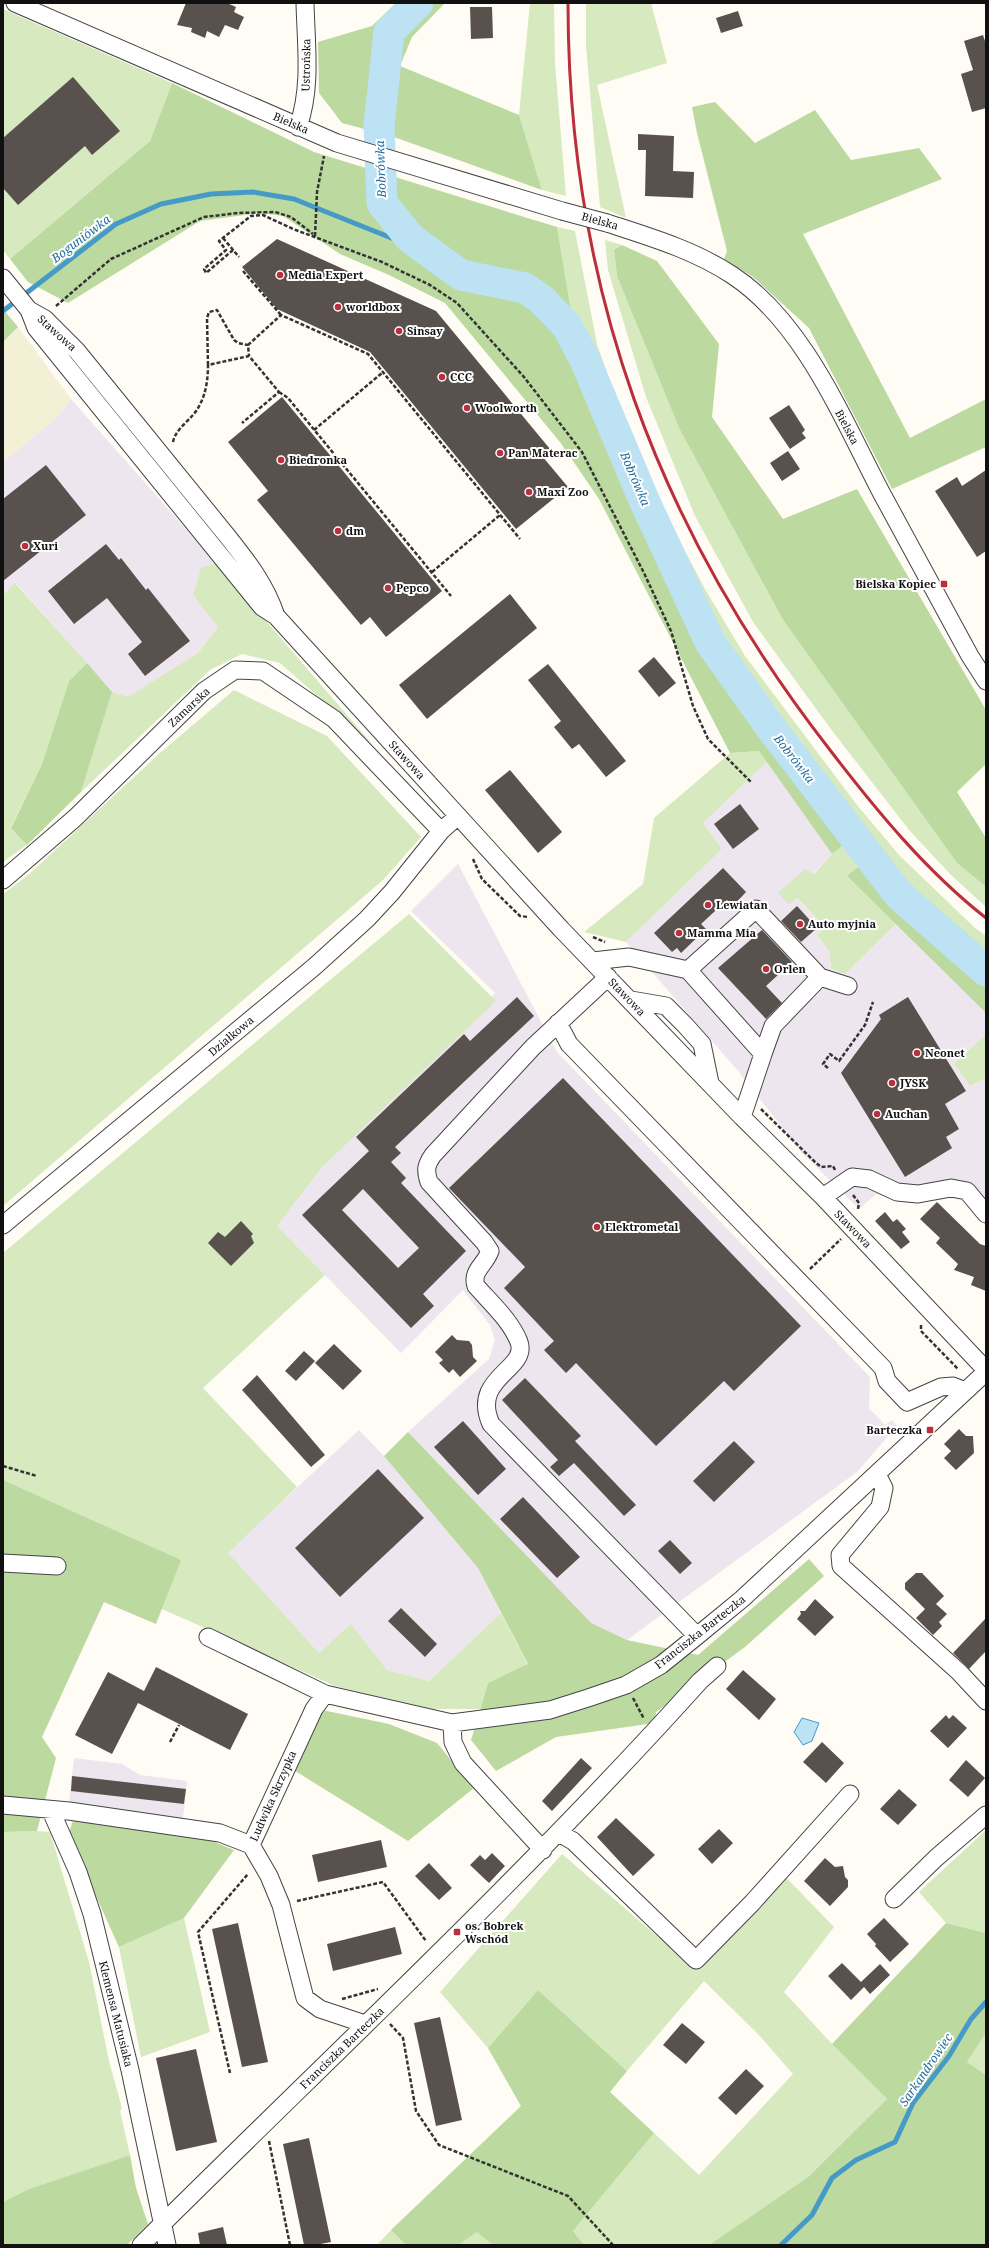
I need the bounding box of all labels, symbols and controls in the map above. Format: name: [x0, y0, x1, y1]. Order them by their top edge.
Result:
street label: Ustrońska: [298, 38, 313, 92]
street label: Bielska: [271, 108, 311, 137]
water label: Bobrówka: [371, 140, 390, 199]
street label: Bielska: [580, 208, 620, 233]
water label: Boguniówka: [47, 211, 114, 267]
place label: Media Expert: [288, 267, 364, 282]
marker: Media Expert: [275, 270, 285, 280]
place label: worldbox: [345, 299, 401, 314]
marker: worldbox: [333, 302, 343, 312]
street label: Stawowa: [35, 311, 80, 354]
place label: Sinsay: [407, 323, 443, 338]
marker: Sinsay: [394, 326, 404, 336]
place label: CCC: [450, 369, 472, 384]
marker: CCC: [437, 372, 447, 382]
place label: Woolworth: [475, 400, 538, 415]
marker: Woolworth: [462, 403, 472, 413]
street label: Bielska: [832, 407, 863, 447]
place label: Pan Materac: [508, 445, 578, 460]
marker: Pan Materac: [495, 448, 505, 458]
water label: Bobrówka: [616, 448, 655, 509]
place label: Biedronka: [289, 452, 348, 467]
marker: Biedronka: [276, 455, 286, 465]
place label: Maxi Zoo: [537, 484, 589, 499]
marker: Maxi Zoo: [524, 487, 534, 497]
place label: dm: [346, 523, 364, 538]
marker: dm: [333, 526, 343, 536]
place label: Xuri: [33, 538, 58, 553]
marker: Xuri: [20, 541, 30, 551]
place label: Bielska Kopiec: [855, 576, 936, 591]
marker: Bielska Kopiec: [939, 579, 949, 589]
place label: Pepco: [396, 580, 429, 595]
marker: Pepco: [383, 583, 393, 593]
street label: Zamarska: [165, 683, 213, 730]
water label: Bobrówka: [769, 730, 819, 787]
street label: Stawowa: [386, 737, 429, 782]
place label: Lewiatan: [716, 897, 768, 912]
marker: Lewiatan: [703, 900, 713, 910]
place label: Auto myjnia: [808, 916, 876, 931]
marker: Auto myjnia: [795, 919, 805, 929]
place label: Mamma Mia: [687, 925, 757, 940]
marker: Mamma Mia: [674, 928, 684, 938]
place label: Orlen: [774, 961, 807, 976]
marker: Orlen: [761, 964, 771, 974]
street label: Stawowa: [605, 974, 649, 1019]
street label: Działkowa: [205, 1012, 257, 1059]
place label: Neonet: [925, 1045, 965, 1060]
marker: Neonet: [912, 1048, 922, 1058]
place label: JYSK: [899, 1075, 927, 1090]
marker: JYSK: [887, 1078, 897, 1088]
place label: Auchan: [885, 1106, 928, 1121]
marker: Auchan: [872, 1109, 882, 1119]
street label: Stawowa: [831, 1206, 875, 1251]
place label: Elektrometal: [605, 1219, 679, 1234]
marker: Elektrometal: [592, 1222, 602, 1232]
place label: Barteczka: [866, 1422, 922, 1437]
marker: Barteczka: [925, 1425, 935, 1435]
street label: Franciszka Barteczka: [651, 1591, 748, 1672]
street label: Ludwika Skrzypka: [246, 1748, 299, 1844]
place label: os. Bobrek Wschód: [465, 1918, 523, 1946]
marker: os. Bobrek Wschód: [452, 1927, 462, 1937]
street label: Klemensa Matusiaka: [96, 1959, 137, 2069]
street label: Franciszka Barteczka: [296, 2003, 387, 2092]
water label: Sarkandrowiec: [895, 2030, 956, 2110]

